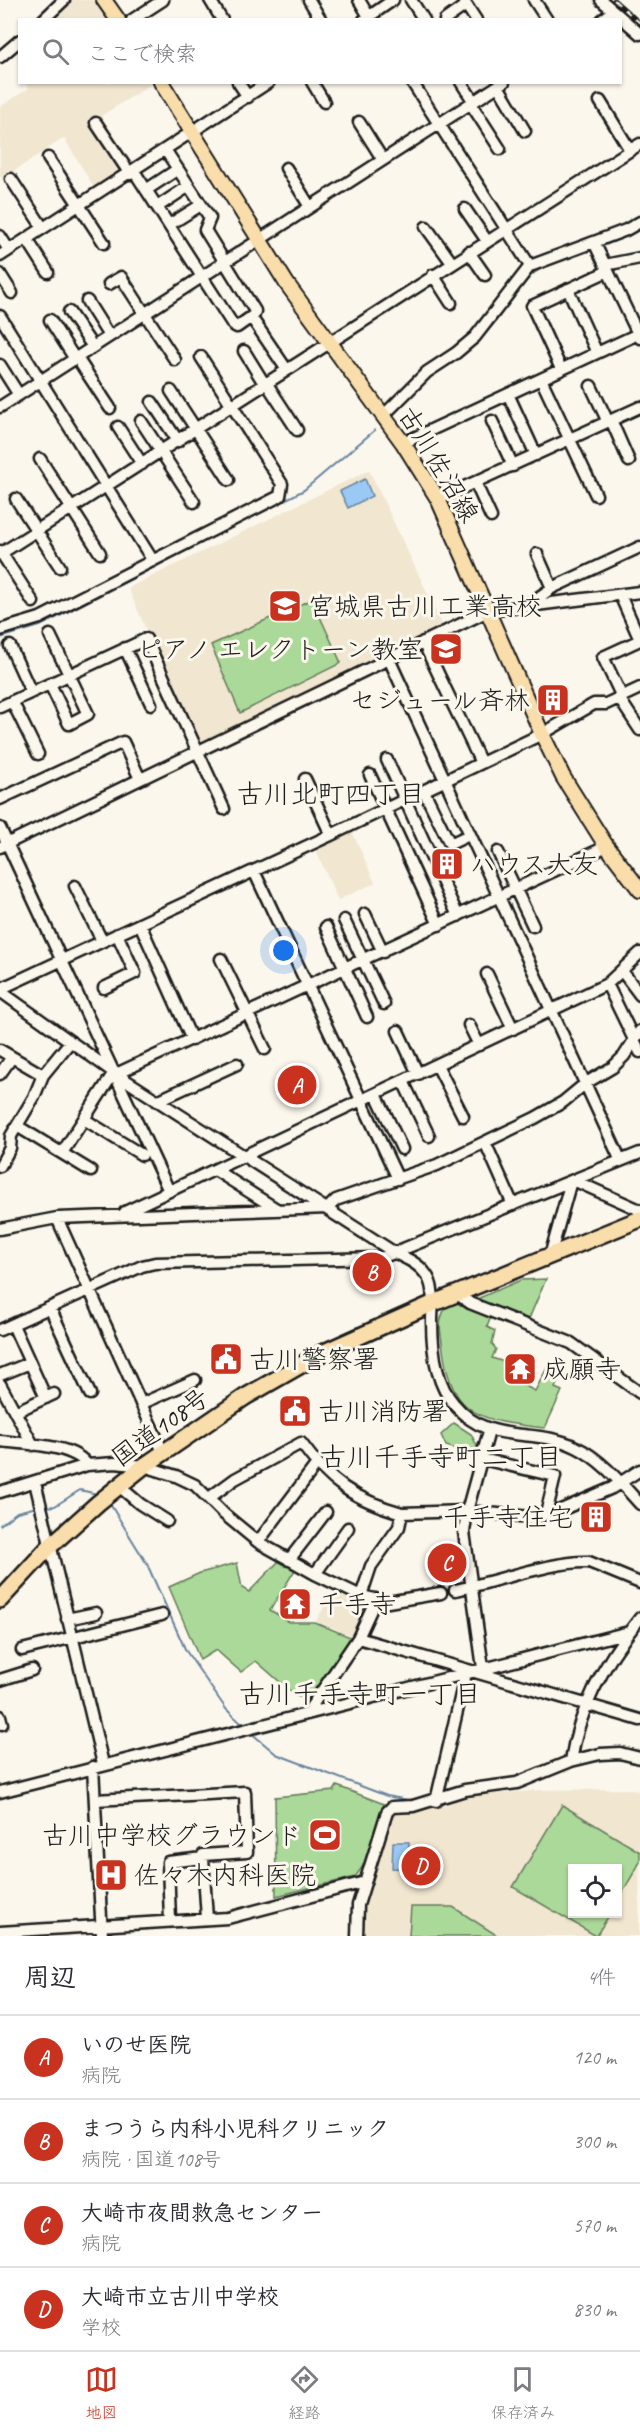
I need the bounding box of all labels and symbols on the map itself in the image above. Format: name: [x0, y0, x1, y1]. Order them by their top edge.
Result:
street label: 古川佐沼線: [391, 400, 486, 528]
school or university icon: 宮城県古川工業高校: [267, 588, 303, 624]
place label: 宮城県古川工業高校: [308, 590, 542, 623]
school or university icon: ピアノ エレクトーン教室: [428, 631, 464, 667]
place label: ピアノ エレクトーン教室: [136, 633, 423, 666]
building icon: セジュール斉林: [535, 682, 571, 718]
place label: セジュール斉林: [350, 684, 530, 717]
district label: 古川北町四丁目: [237, 777, 426, 811]
building icon: ハウス大友: [429, 846, 465, 882]
place label: ハウス大友: [470, 848, 598, 881]
your location: [269, 936, 298, 965]
pin: A: [278, 1062, 316, 1108]
pin: B: [352, 1250, 392, 1294]
public building icon: 古川警察署: [208, 1341, 244, 1377]
place label: 古川警察署: [249, 1343, 379, 1376]
temple icon: 成願寺: [502, 1351, 538, 1387]
place label: 成願寺: [543, 1353, 621, 1386]
street label: 国道108号: [105, 1381, 216, 1474]
public building icon: 古川消防署: [277, 1393, 313, 1429]
place label: 古川消防署: [318, 1395, 448, 1428]
district label: 古川千手寺町二丁目: [320, 1440, 563, 1474]
building icon: 千手寺住宅: [578, 1499, 614, 1535]
place label: 千手寺住宅: [443, 1501, 573, 1534]
pin: C: [428, 1540, 466, 1586]
temple icon: 千手寺: [277, 1586, 313, 1622]
place label: 千手寺: [318, 1588, 396, 1621]
district label: 古川千手寺町一丁目: [239, 1677, 482, 1711]
sports icon: 古川中学校グラウンド: [307, 1817, 343, 1853]
place label: 古川中学校グラウンド: [42, 1819, 302, 1852]
pin: D: [402, 1844, 440, 1888]
hospital icon: 佐々木内科医院: [93, 1857, 129, 1893]
place label: 佐々木内科医院: [134, 1859, 316, 1892]

